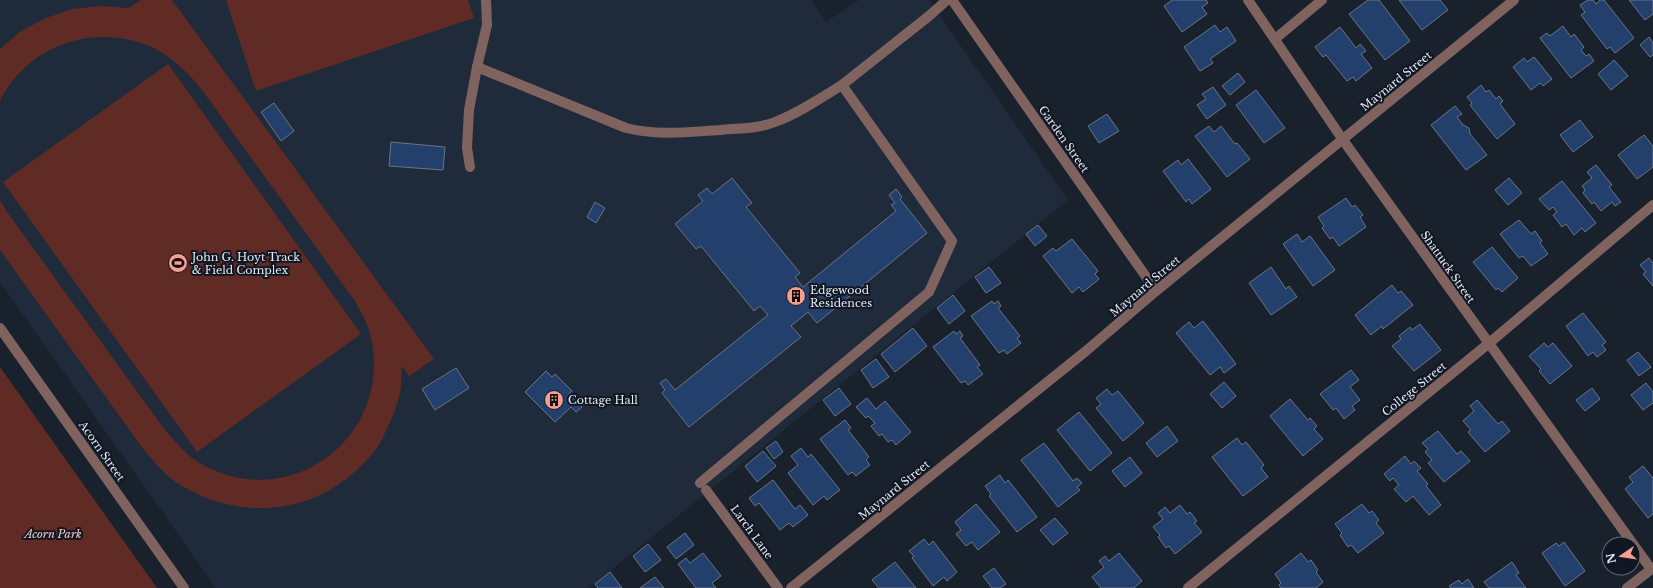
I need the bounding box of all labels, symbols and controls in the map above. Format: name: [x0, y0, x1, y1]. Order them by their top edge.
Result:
street label: Maynard Street: [1358, 48, 1435, 114]
street label: Garden Street: [1036, 103, 1093, 176]
street label: Shattuck Street: [1418, 228, 1479, 307]
place label: John G. Hoyt Track & Field Complex: [190, 250, 300, 277]
sports icon: John G. Hoyt Track & Field Complex: [167, 252, 189, 274]
street label: Maynard Street: [1107, 252, 1184, 319]
place label: Edgewood Residences: [810, 283, 872, 310]
building icon: Edgewood Residences: [785, 285, 807, 307]
street label: College Street: [1379, 358, 1450, 419]
building icon: Cottage Hall: [543, 389, 565, 411]
place label: Cottage Hall: [568, 393, 638, 407]
street label: Acorn Street: [75, 417, 128, 485]
street label: Maynard Street: [856, 457, 933, 523]
street label: Larch Lane: [728, 502, 776, 562]
park label: Acorn Park: [22, 527, 82, 541]
north arrow: [1601, 536, 1641, 576]
text: N: [1603, 551, 1619, 565]

